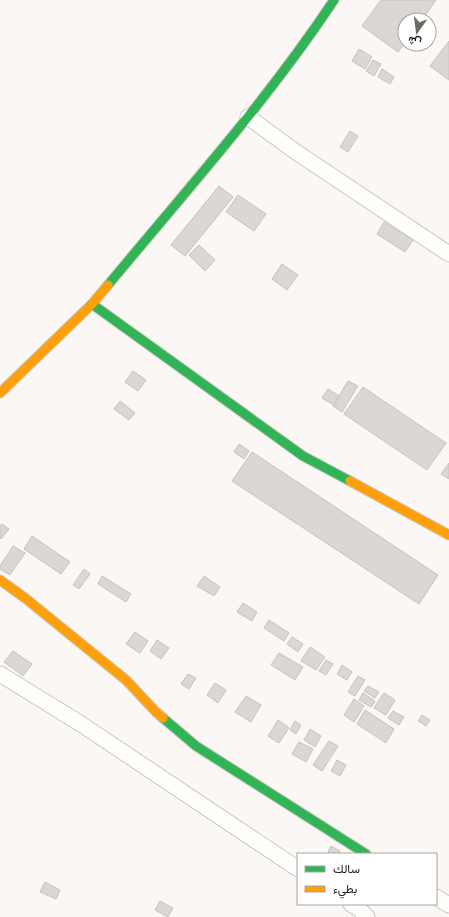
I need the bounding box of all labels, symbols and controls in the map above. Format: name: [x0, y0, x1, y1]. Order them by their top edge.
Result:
north arrow: [397, 12, 437, 52]
text: ش: [406, 33, 423, 50]
legend: [297, 853, 437, 905]
text: سالك: [333, 861, 360, 876]
text: بطيء: [333, 881, 357, 899]

